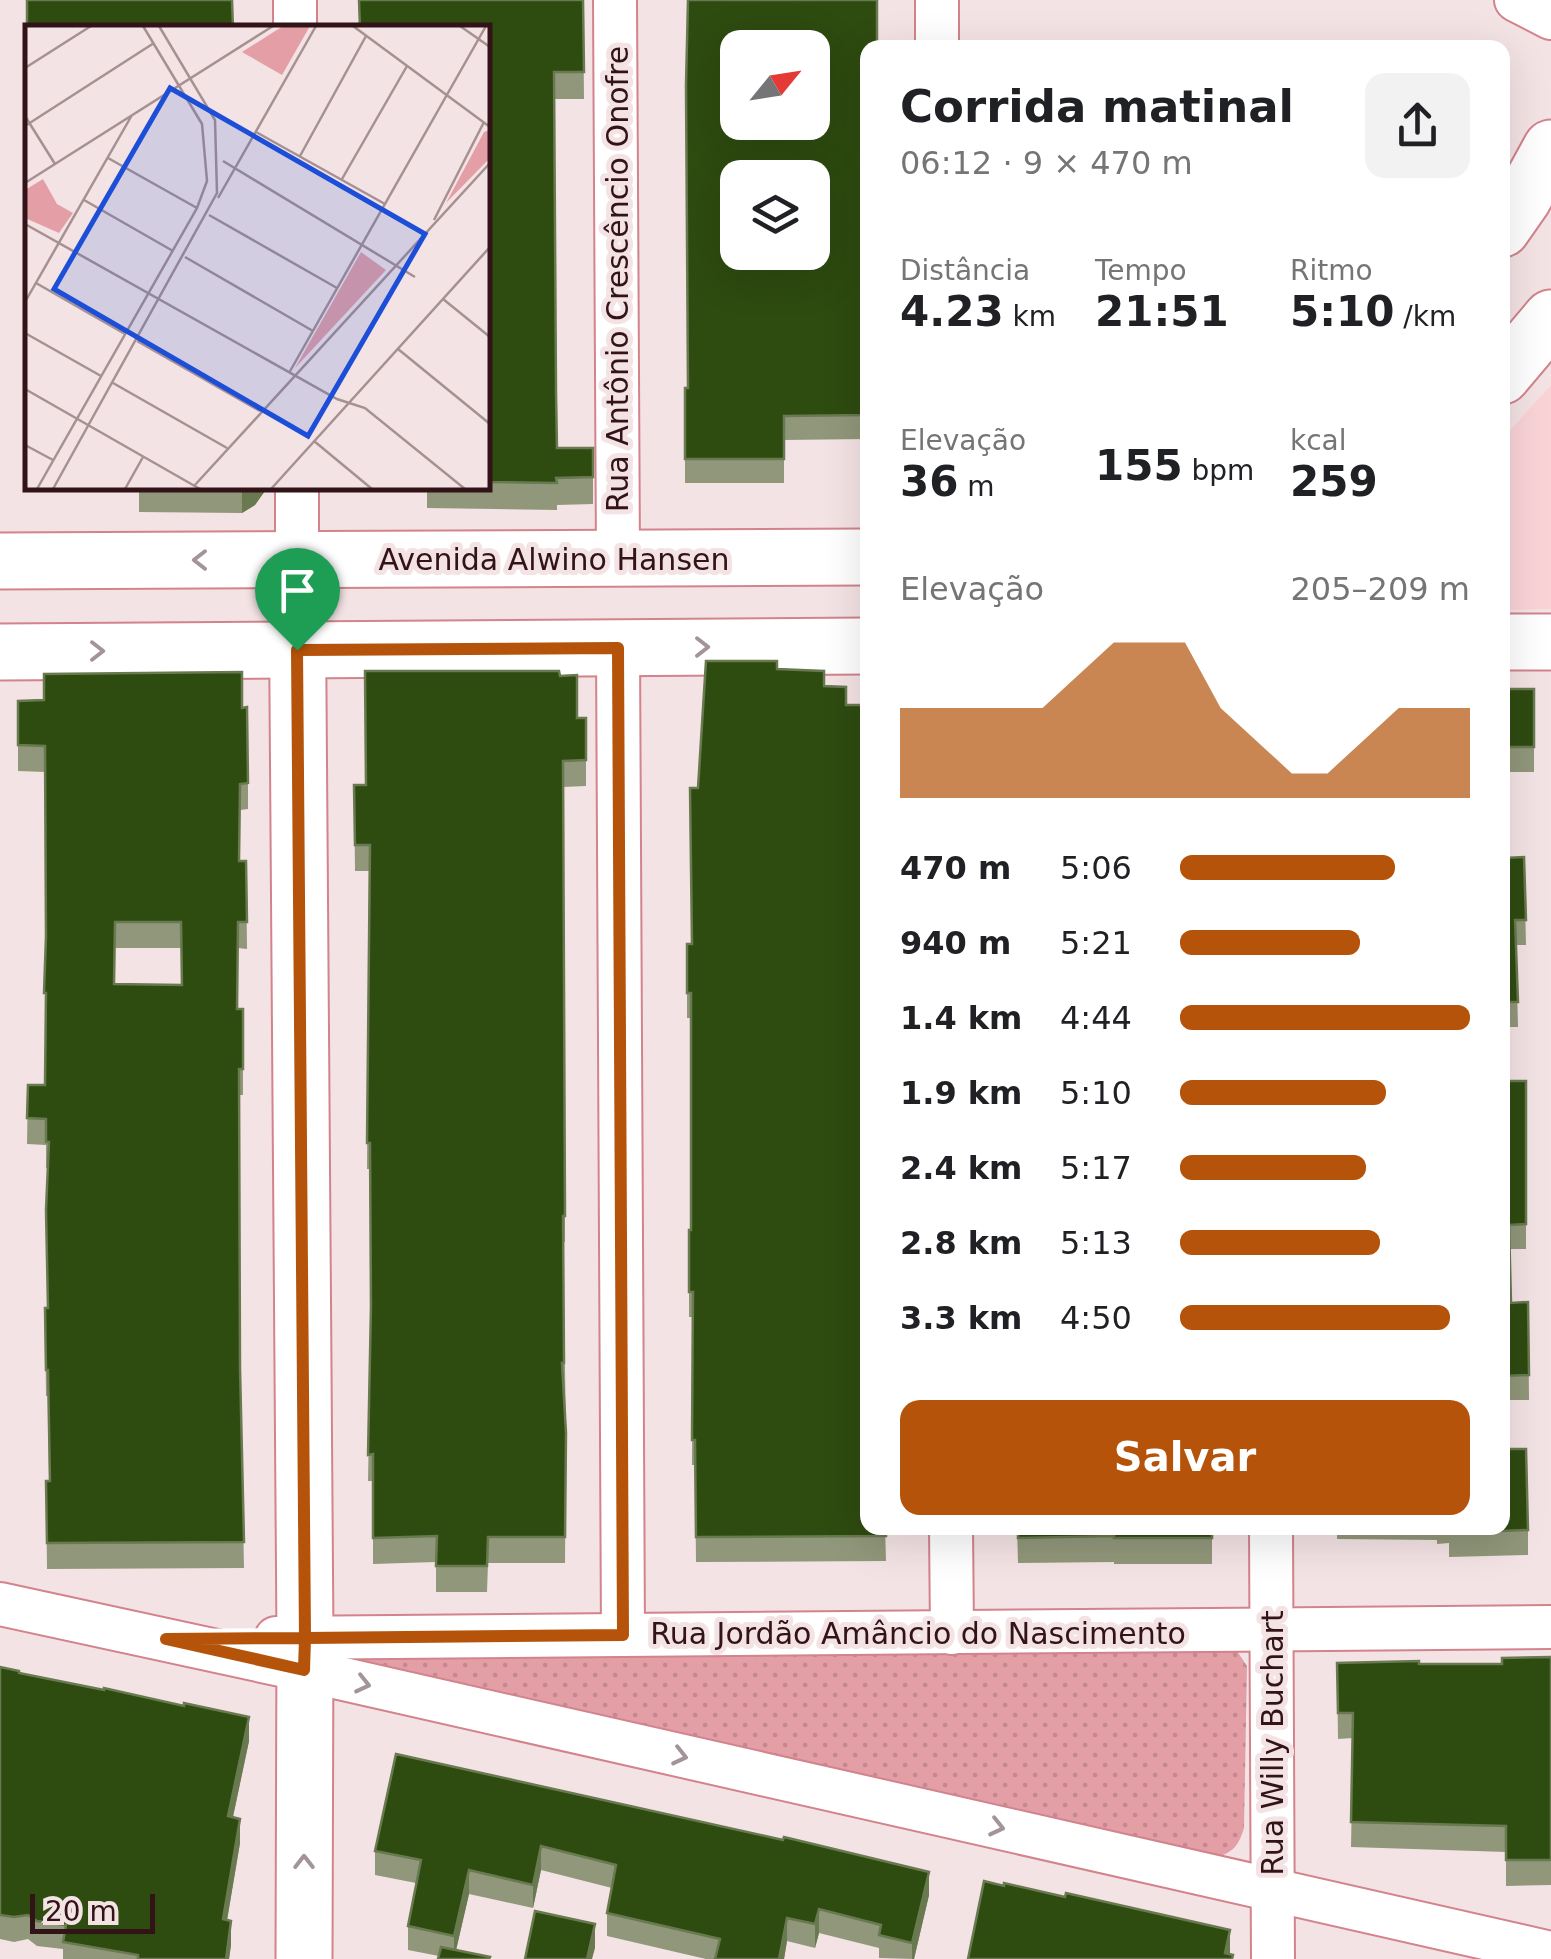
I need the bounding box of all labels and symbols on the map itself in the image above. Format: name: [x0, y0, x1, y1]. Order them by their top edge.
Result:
inset map: [25, 25, 490, 490]
north arrow: [720, 30, 830, 140]
street label: Rua Antônio Crescêncio Onofre: [600, 46, 635, 512]
street label: Avenida Alwino Hansen: [379, 542, 729, 577]
pin: [255, 548, 340, 651]
one-way arrow: [191, 549, 206, 571]
one-way arrow: [696, 636, 711, 658]
one-way arrow: [90, 640, 106, 662]
street label: Rua Willy Buchart: [1255, 1610, 1290, 1876]
street label: Rua Jordão Amâncio do Nascimento: [650, 1616, 1186, 1651]
one-way arrow: [354, 1672, 371, 1693]
one-way arrow: [671, 1744, 688, 1765]
one-way arrow: [988, 1815, 1005, 1836]
one-way arrow: [293, 1853, 315, 1868]
scale bar: [30, 1889, 155, 1934]

